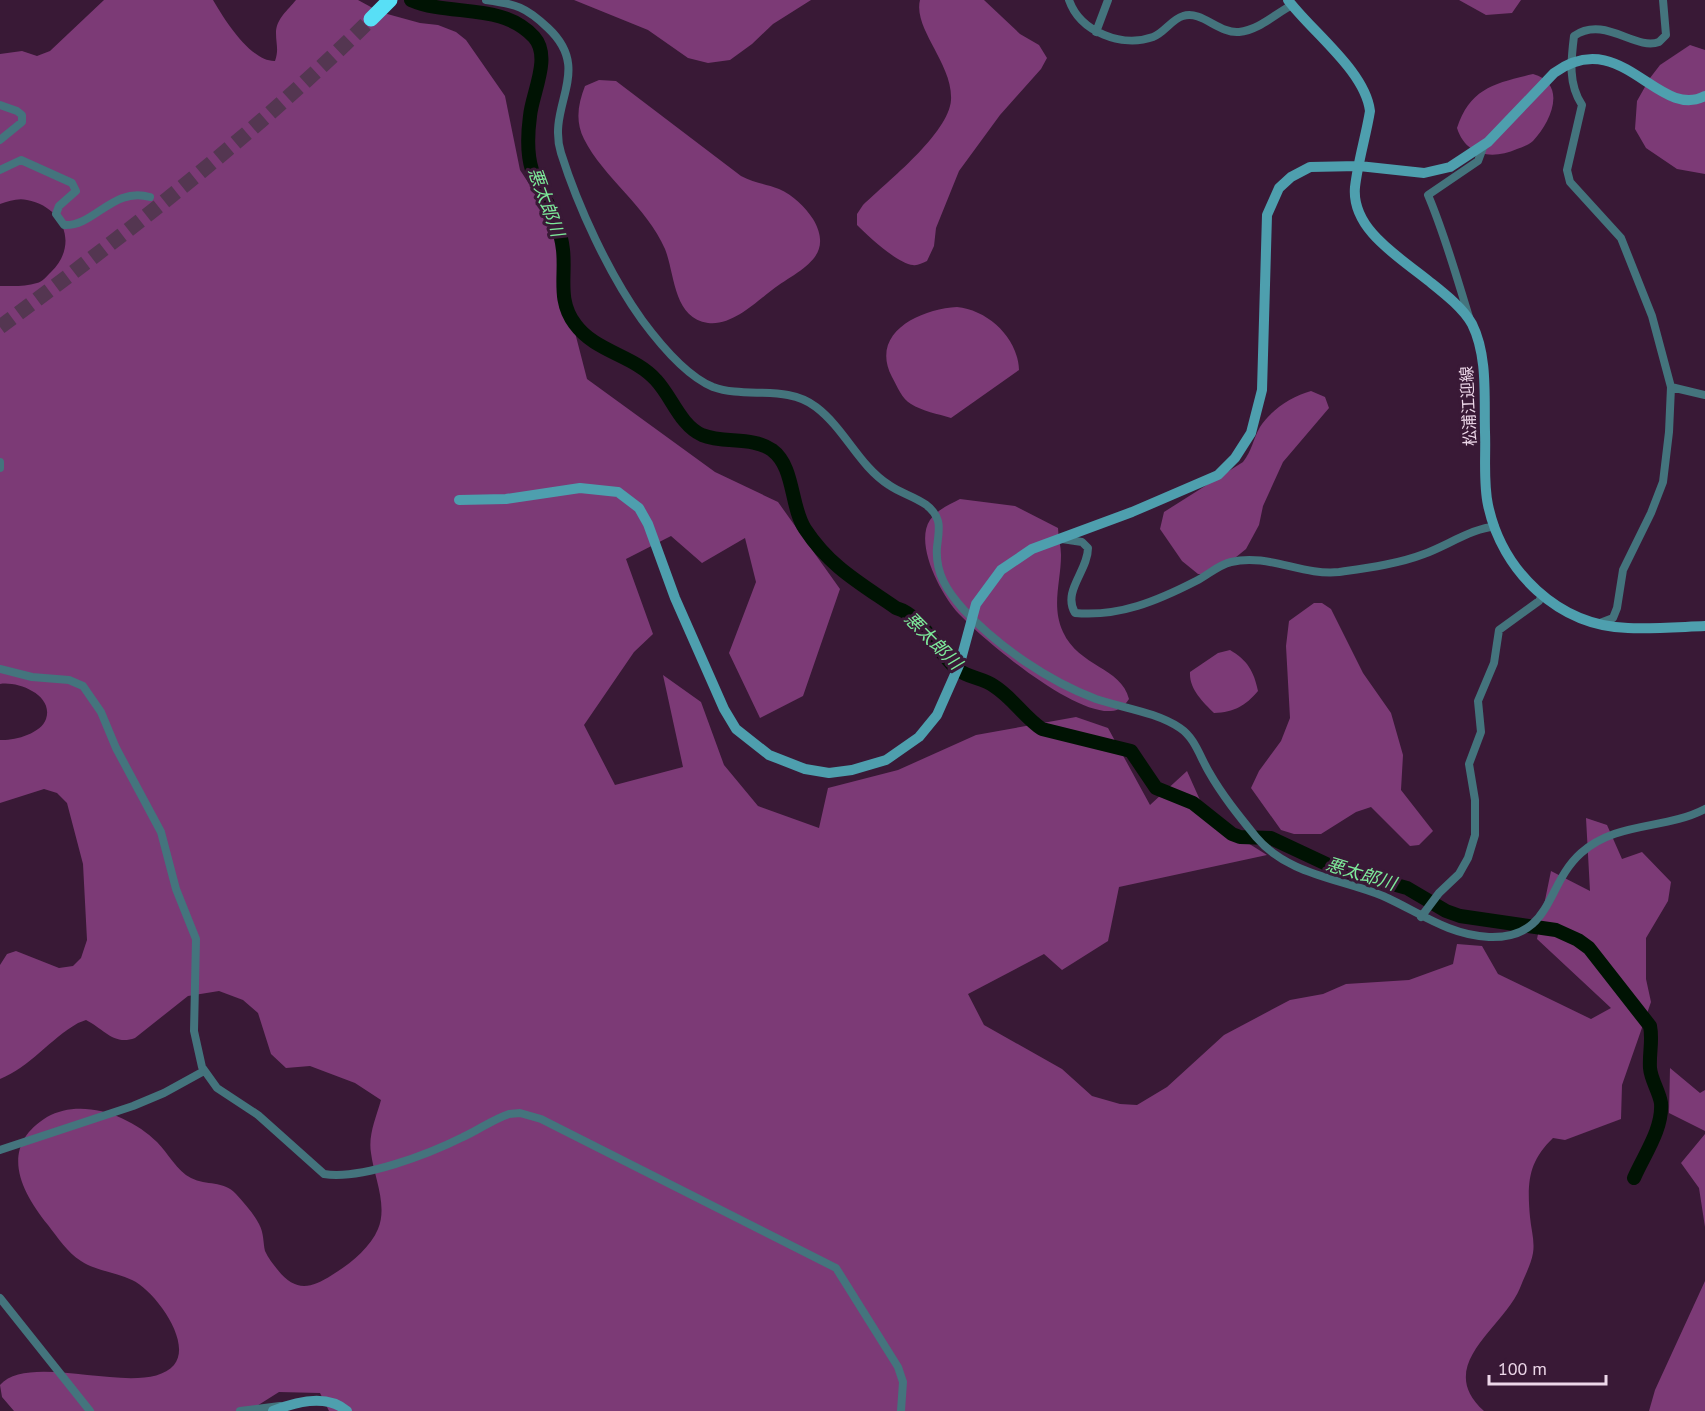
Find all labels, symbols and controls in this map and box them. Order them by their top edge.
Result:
water label: 悪太郎川 [523,164,570,241]
street label: 松浦江迎線 [1456,366,1480,446]
water label: 悪太郎川 [900,607,968,676]
water label: 悪太郎川 [1323,852,1401,896]
scale bar [1489,1348,1606,1386]
text: 100 m [1498,1357,1547,1380]

